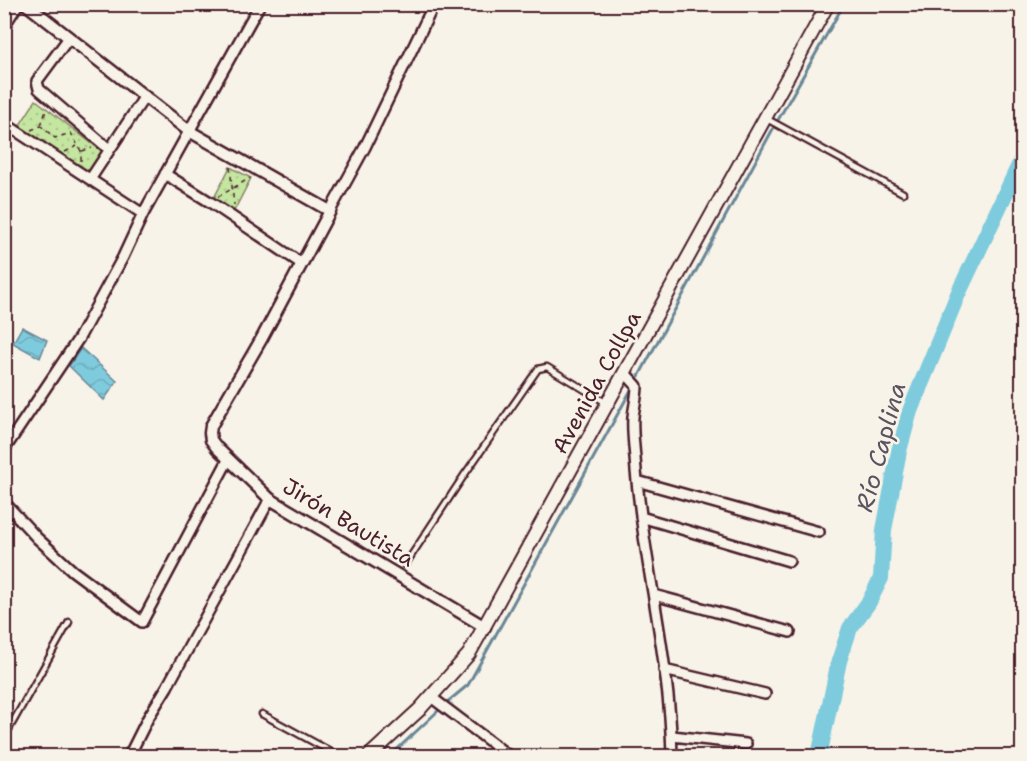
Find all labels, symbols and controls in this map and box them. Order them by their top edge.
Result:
street label: Avenida Collpa [545,305,648,459]
water label: Río Caplina [848,379,914,515]
street label: Jirón Bautista [277,472,420,573]

